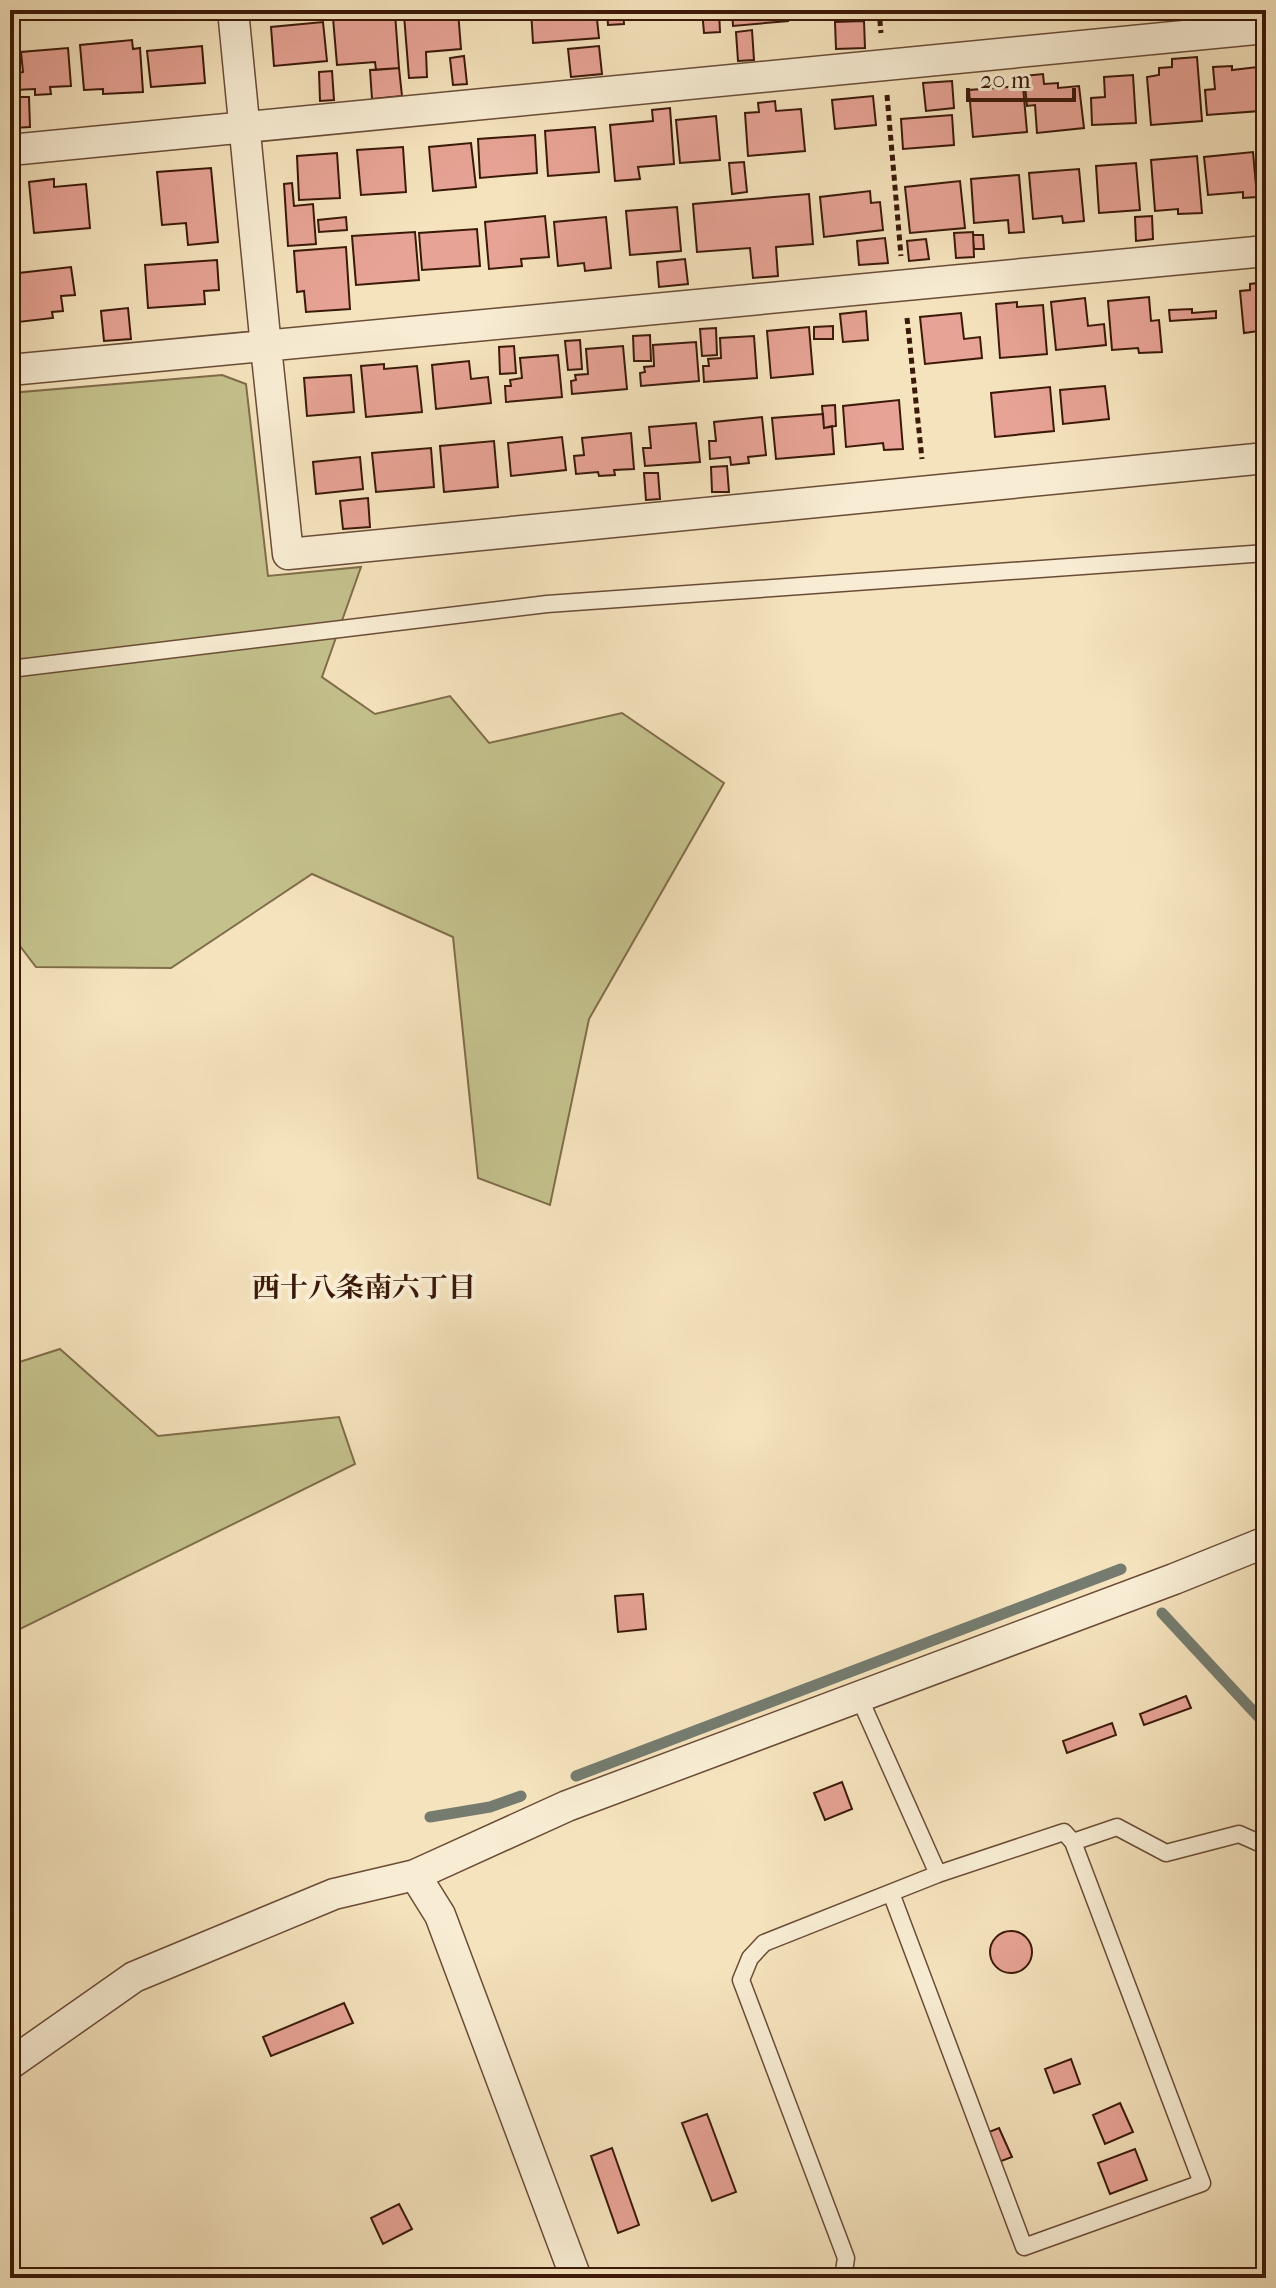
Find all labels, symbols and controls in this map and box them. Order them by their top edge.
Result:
scale bar [968,52,1074,102]
text: 20 m [980,66,1031,94]
district label: 西十八条南六丁目 [252,1271,476,1304]

